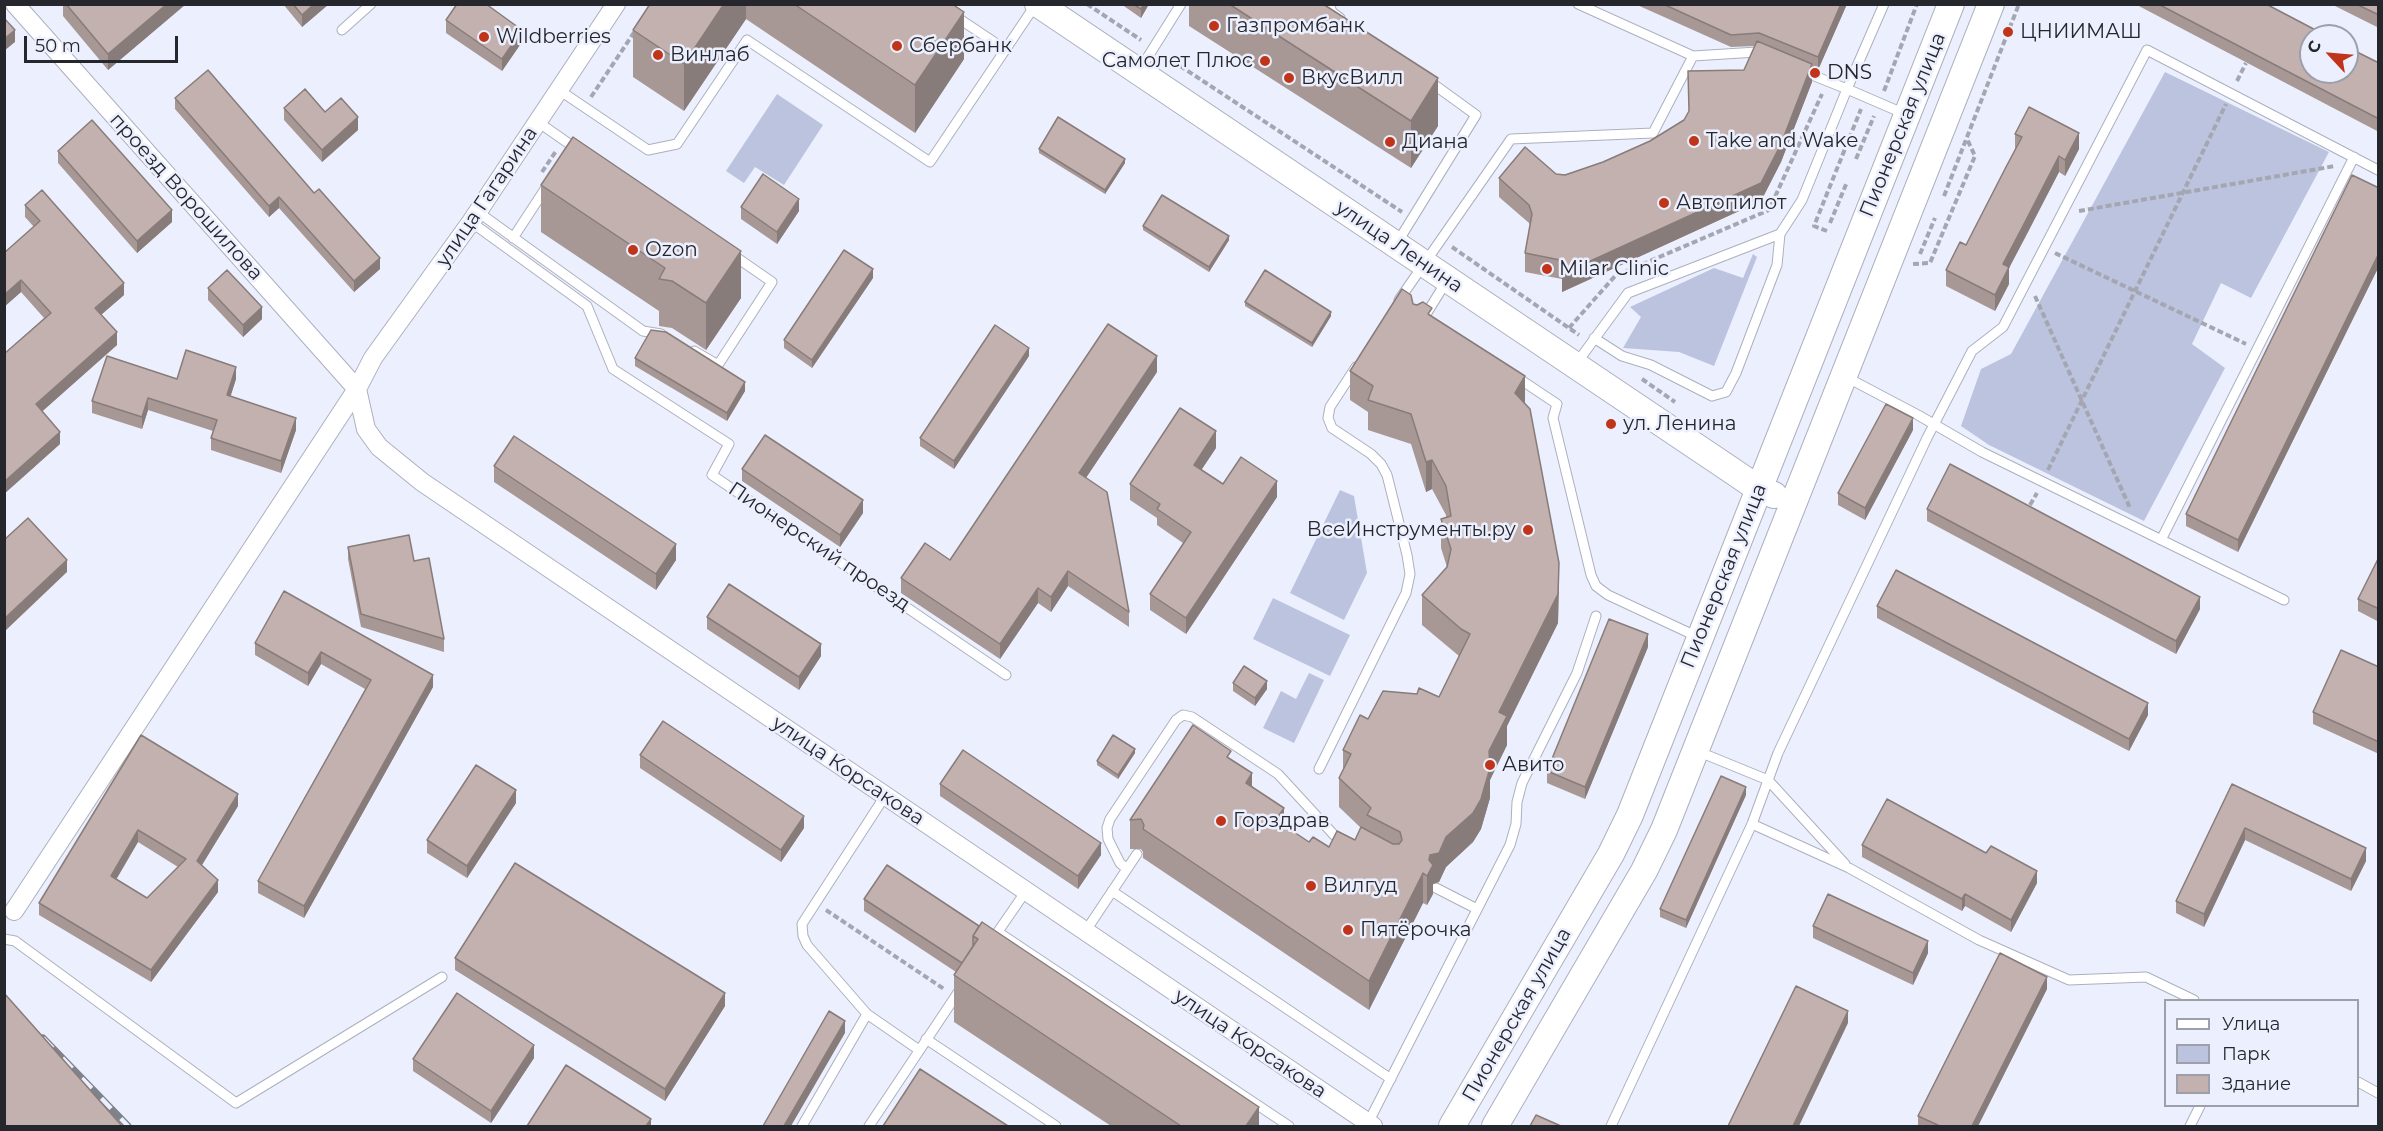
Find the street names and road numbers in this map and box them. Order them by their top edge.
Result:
street label: Пионерская улица [1855,29,1951,221]
street label: проезд Ворошилова [105,108,267,286]
street label: улица Гагарина [431,122,543,272]
street label: улица Ленина [1331,196,1467,298]
street label: Пионерский проезд [724,477,914,617]
street label: Пионерская улица [1676,480,1772,672]
street label: улица Корсакова [767,711,929,831]
street label: Пионерская улица [1457,924,1577,1106]
street label: улица Корсакова [1169,984,1331,1104]

